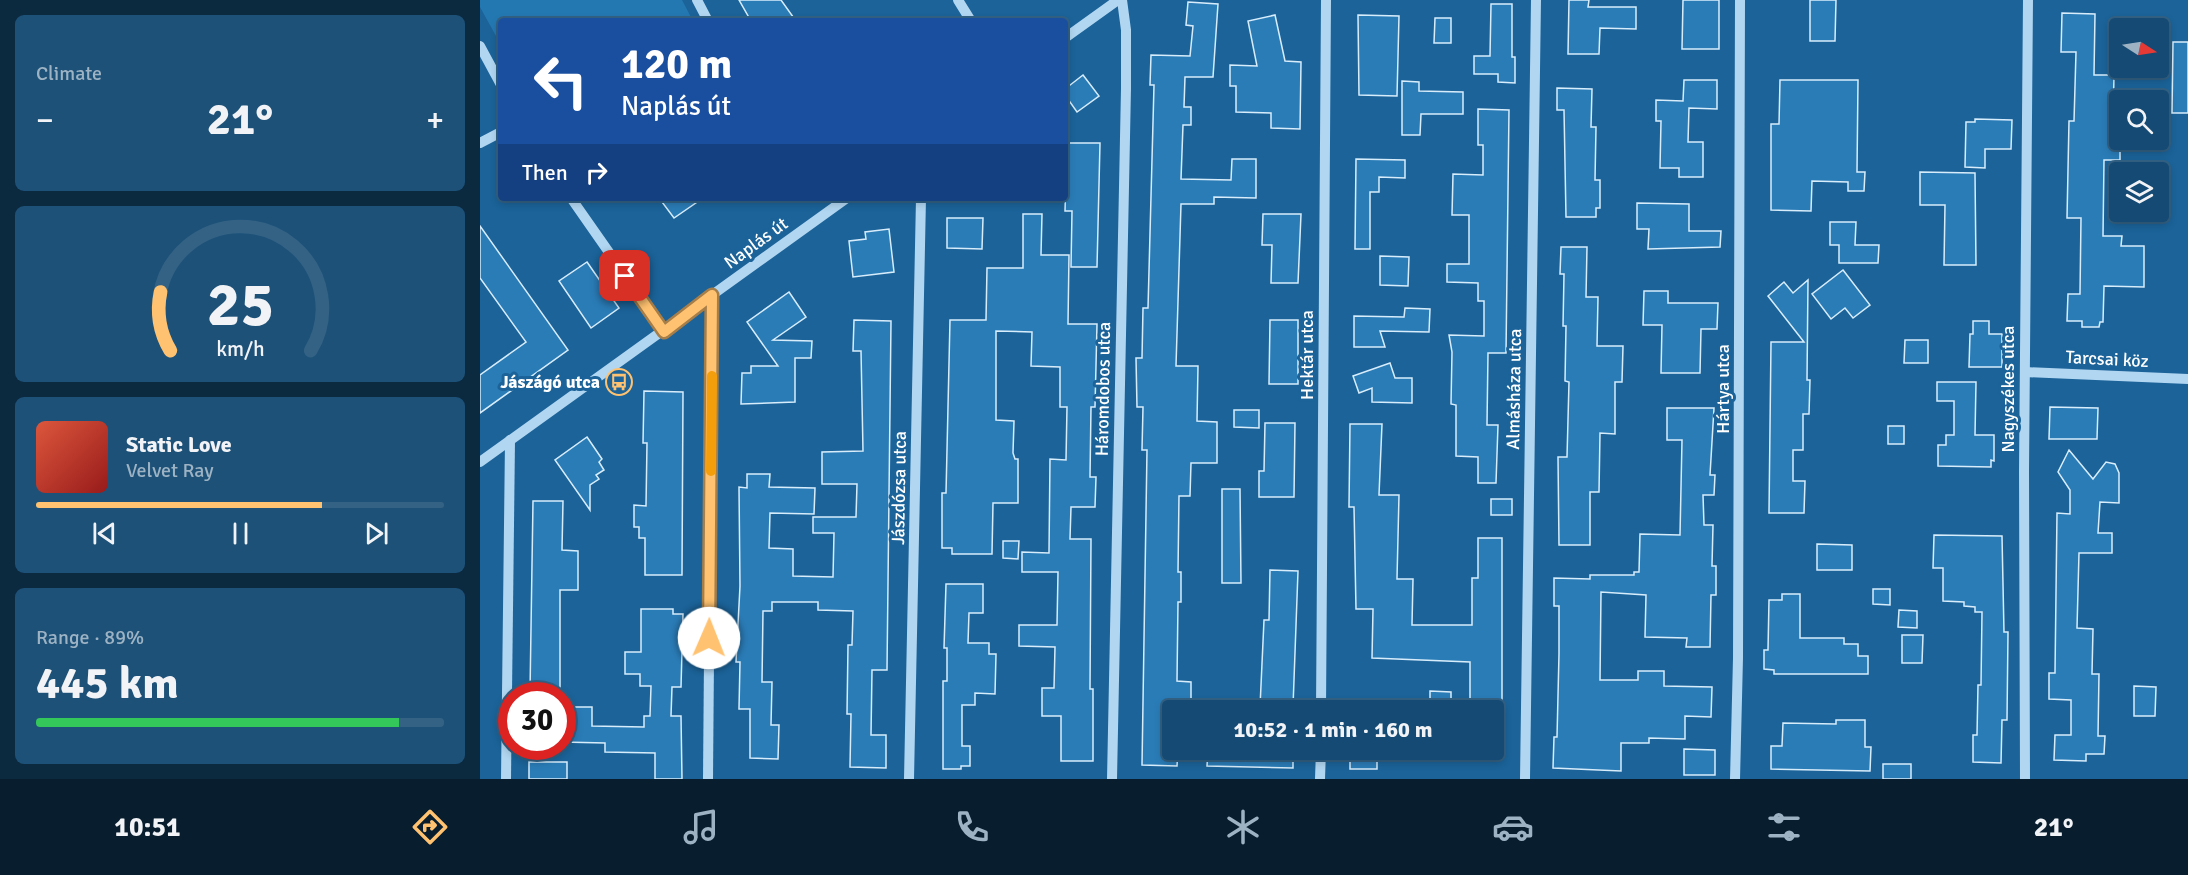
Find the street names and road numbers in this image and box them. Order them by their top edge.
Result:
street label: Naplás út [720,213,792,273]
street label: Hektár utca [1296,310,1318,400]
street label: Háromdobos utca [1091,322,1115,456]
street label: Nagyszékes utca [1997,326,2019,452]
street label: Almásháza utca [1502,328,1526,450]
street label: Hártya utca [1712,344,1734,434]
street label: Tarcsai köz [2065,346,2149,372]
street label: Jászdózsa utca [887,431,911,545]

